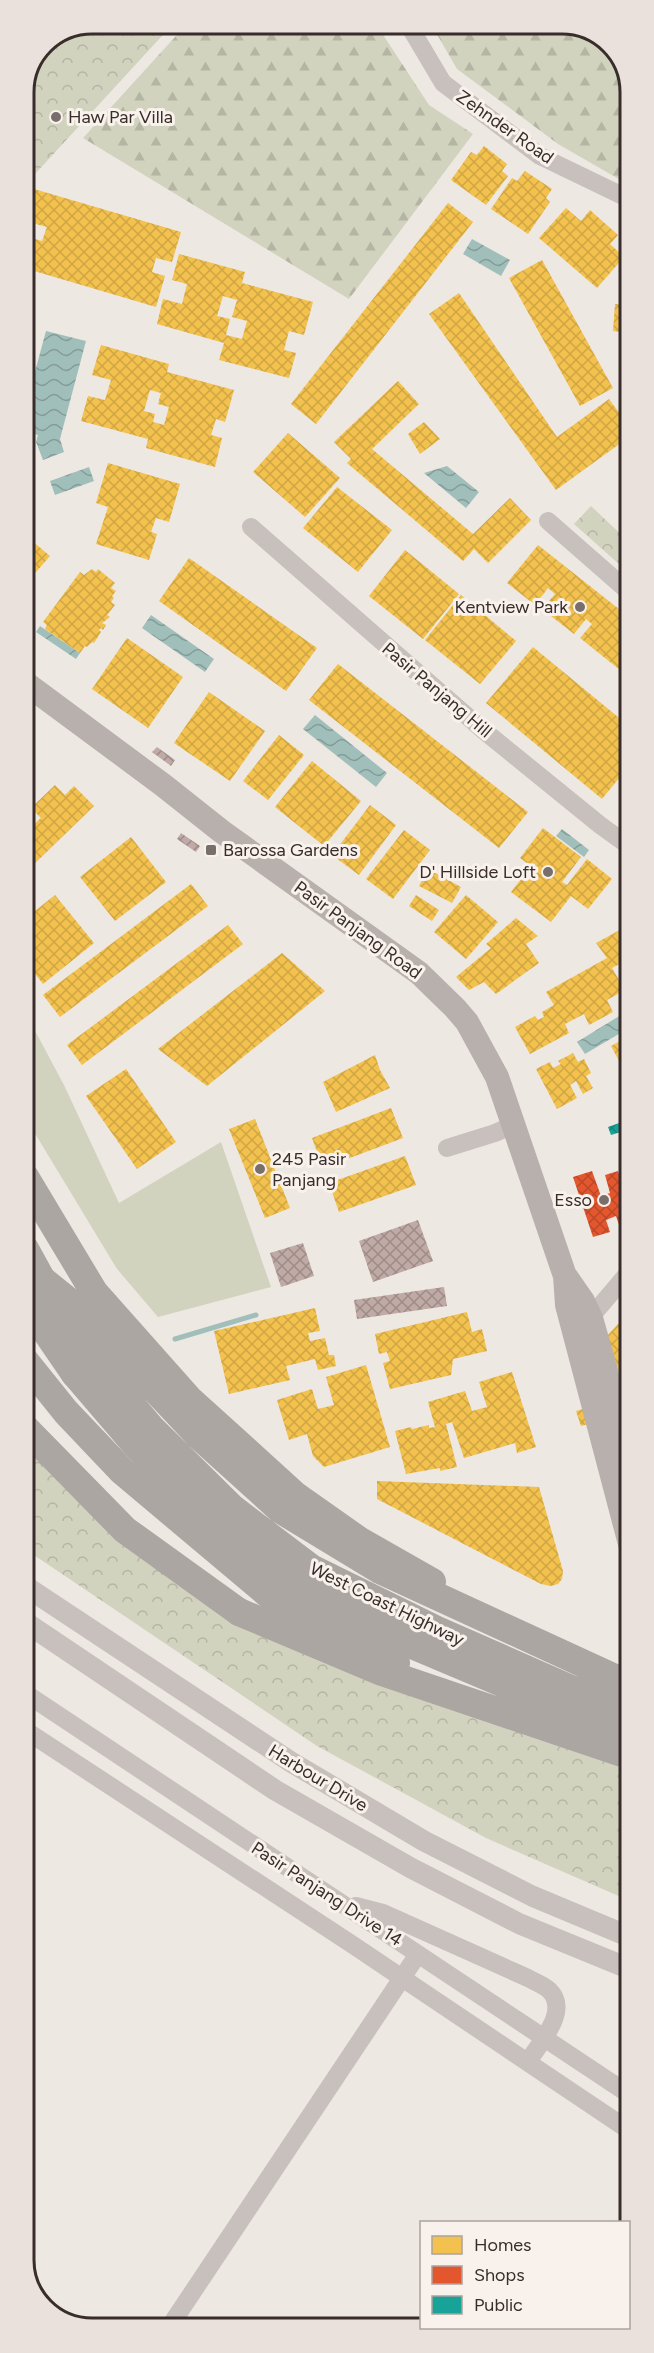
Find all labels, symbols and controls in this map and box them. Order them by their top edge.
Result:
street label: Zehnder Road [452,85,558,169]
place label: Haw Par Villa [68,106,173,128]
marker: Haw Par Villa [49,110,63,124]
place label: Kentview Park [455,596,568,618]
marker: Kentview Park [573,600,587,614]
street label: Pasir Panjang Hill [378,638,496,742]
place label: Barossa Gardens [223,839,358,861]
marker: Barossa Gardens [204,843,218,857]
place label: D' Hillside Loft [419,861,536,883]
marker: D' Hillside Loft [541,865,555,879]
street label: Pasir Panjang Road [290,876,426,984]
place label: 245 Pasir Panjang [272,1148,346,1191]
marker: 245 Pasir Panjang [253,1162,267,1176]
place label: Esso [554,1189,592,1211]
marker: Esso [597,1193,611,1207]
street label: West Coast Highway [306,1557,468,1651]
street label: Harbour Drive [264,1740,372,1816]
street label: Pasir Panjang Drive 14 [247,1837,407,1951]
legend [420,2221,630,2329]
text: Homes [474,2234,532,2256]
text: Shops [474,2264,525,2286]
text: Public [474,2294,523,2316]

